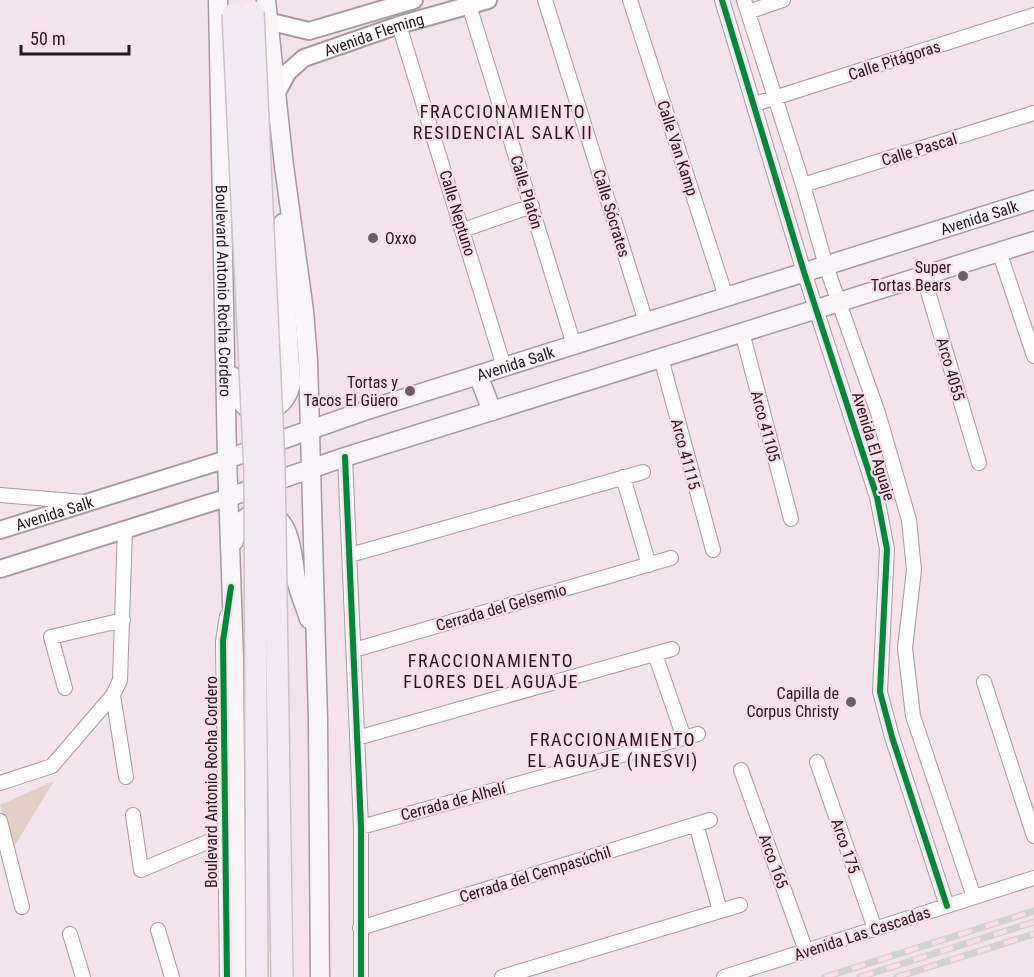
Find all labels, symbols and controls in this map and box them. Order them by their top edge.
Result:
street label: Avenida Fleming [322,10,426,60]
scale bar [21,18,129,56]
text: 50 m [30,28,65,49]
street label: Calle Pitágoras [846,37,943,84]
street label: Calle Van Kamp [653,98,702,198]
district label: FRACCIONAMIENTO RESIDENCIAL SALK II [413,101,593,143]
street label: Calle Pascal [879,129,959,170]
street label: Calle Platón [506,153,547,231]
street label: Calle Sócrates [589,167,634,259]
street label: Calle Neptuno [435,168,480,258]
street label: Boulevard Antonio Rocha Cordero [212,185,235,397]
street label: Avenida Salk [938,196,1021,239]
place label: Oxxo [385,229,417,248]
marker: Oxxo [366,231,380,245]
place label: Super Tortas Bears [871,258,951,295]
marker: Super Tortas Bears [956,269,970,283]
street label: Arco 4055 [932,335,969,403]
street label: Avenida Salk [474,342,558,385]
place label: Tortas y Tacos El Güero [304,373,398,410]
marker: Tortas y Tacos El Güero [403,384,417,398]
street label: Arco 41105 [747,389,784,464]
street label: Avenida El Aguaje [848,389,899,503]
street label: Arco 41115 [667,417,704,492]
street label: Avenida Salk [13,492,97,535]
street label: Cerrada del Gelsemio [434,580,569,635]
district label: FRACCIONAMIENTO FLORES DEL AGUAJE [403,650,579,692]
street label: Boulevard Antonio Rocha Cordero [202,676,221,888]
place label: Capilla de Corpus Christy [746,684,839,721]
marker: Capilla de Corpus Christy [844,695,858,709]
district label: FRACCIONAMIENTO EL AGUAJE (INESVI) [527,729,699,772]
street label: Cerrada de Alhelí [399,778,509,825]
street label: Arco 175 [827,816,864,876]
street label: Arco 165 [755,831,792,891]
street label: Cerrada del Cempasúchil [457,842,613,907]
street label: Avenida Las Cascadas [792,903,933,964]

